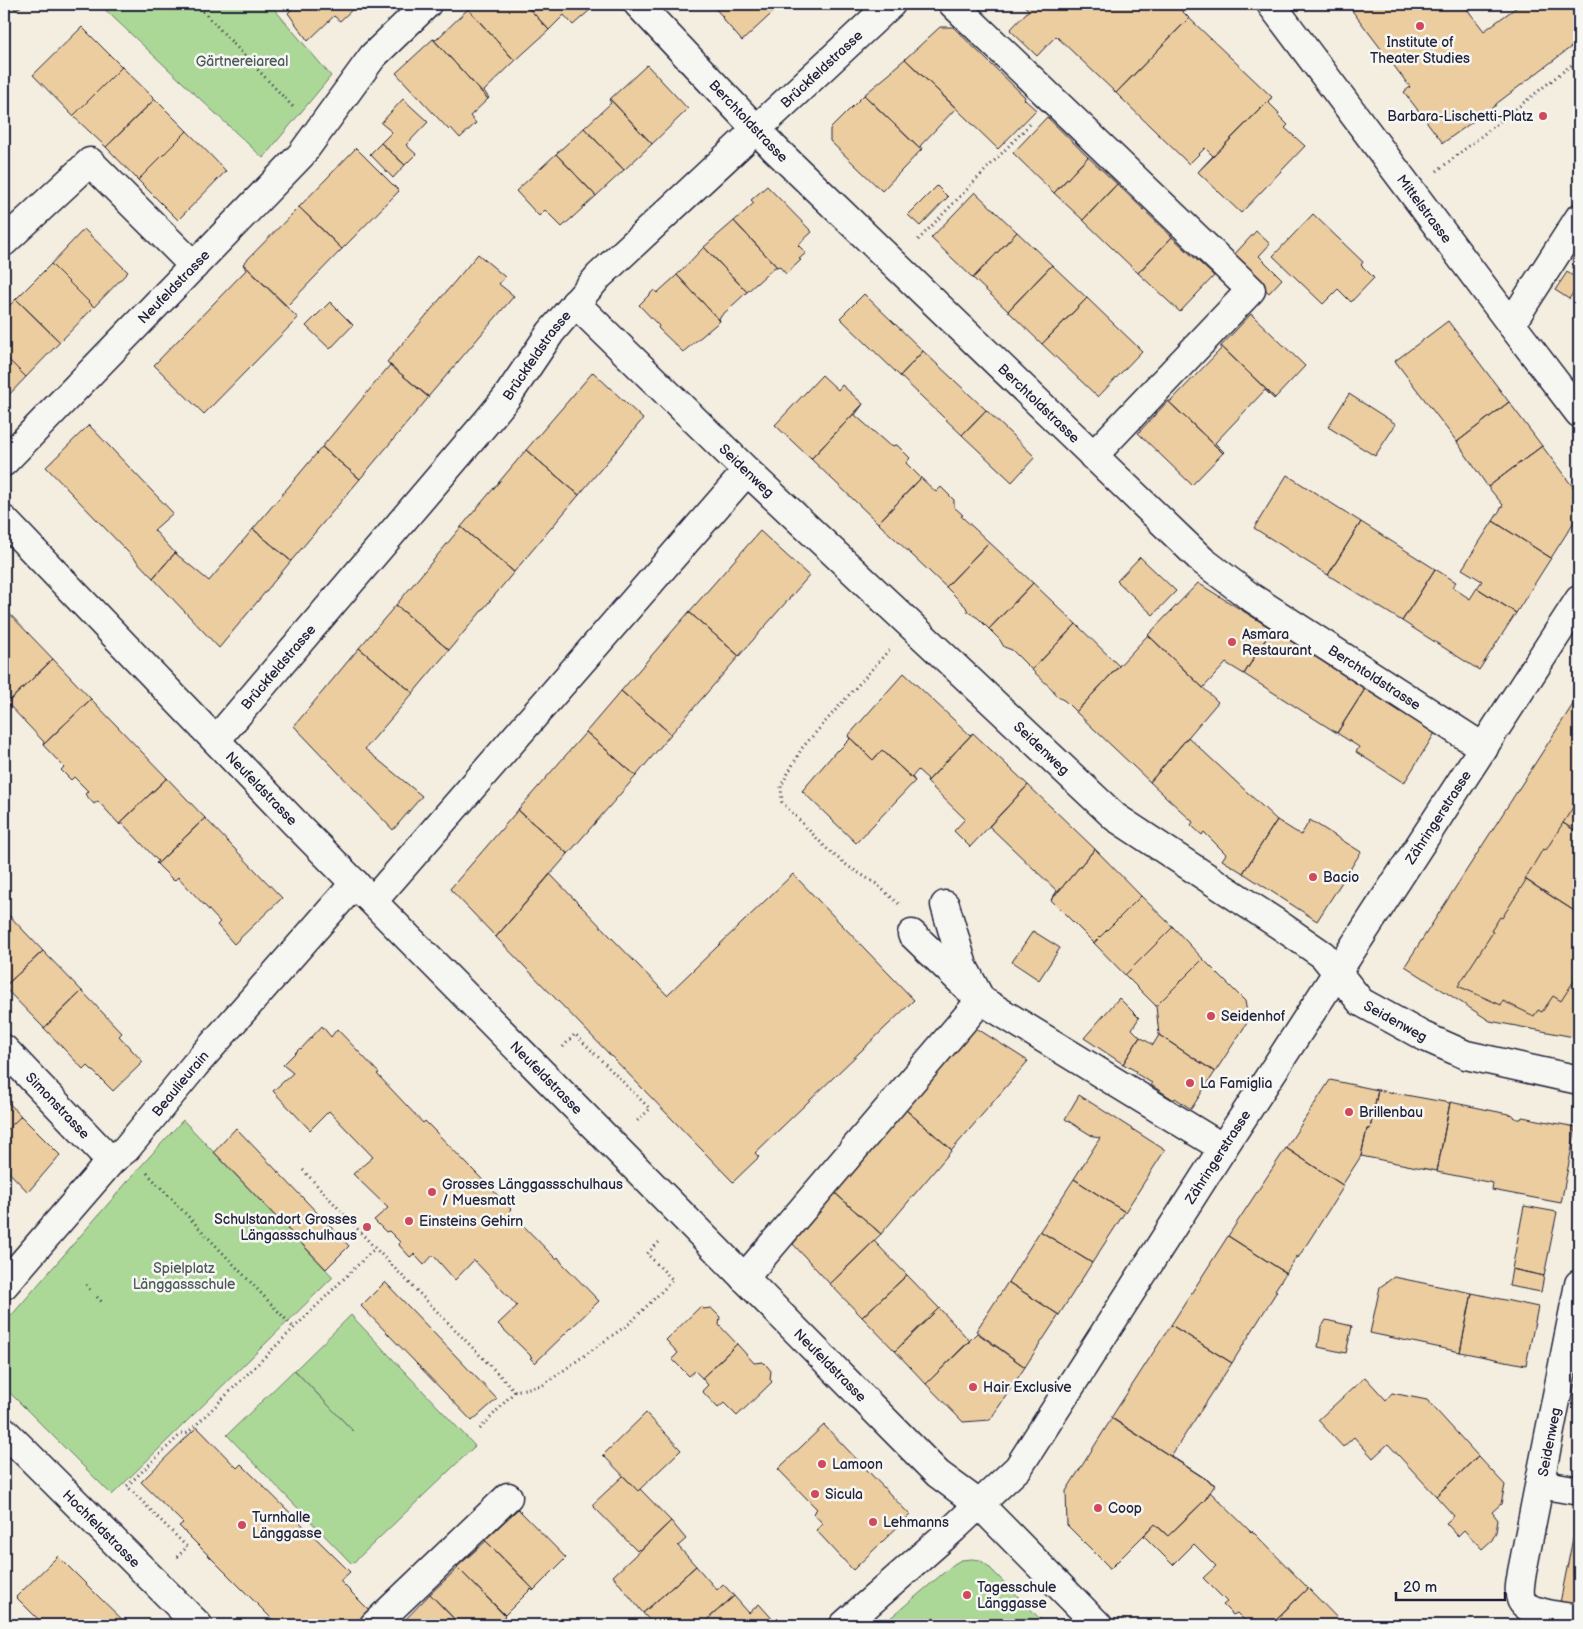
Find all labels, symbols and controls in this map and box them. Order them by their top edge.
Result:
marker: Institute of Theater Studies [1414,20,1426,32]
street label: Brückfeldstrasse [777,27,866,112]
place label: Institute of Theater Studies [1370,34,1470,67]
park label: Gärtnereiareal [196,53,288,70]
street label: Berchtoldstrasse [705,77,791,166]
place label: Barbara-Lischetti-Platz [1387,108,1533,125]
marker: Barbara-Lischetti-Platz [1537,110,1549,122]
street label: Mittelstrasse [1393,172,1455,247]
street label: Neufeldstrasse [135,247,213,327]
street label: Brückfeldstrasse [499,307,575,404]
street label: Berchtoldstrasse [994,360,1083,447]
street label: Seidenweg [715,441,778,501]
street label: Brückfeldstrasse [238,621,319,713]
place label: Asmara Restaurant [1242,626,1312,659]
marker: Asmara Restaurant [1226,636,1238,648]
street label: Berchtoldstrasse [1325,642,1424,714]
street label: Seidenweg [1010,718,1073,779]
street label: Neufeldstrasse [222,748,301,829]
street label: Zähringerstrasse [1401,767,1475,868]
place label: Bacio [1323,869,1359,886]
marker: Bacio [1307,871,1319,883]
street label: Seidenweg [1361,997,1430,1046]
place label: Seidenhof [1221,1008,1286,1025]
marker: Seidenhof [1205,1010,1217,1022]
street label: Neufeldstrasse [506,1038,586,1118]
street label: Beaulieurain [148,1047,213,1120]
street label: Simonstrasse [22,1069,93,1142]
place label: La Famiglia [1200,1075,1273,1092]
marker: La Famiglia [1184,1077,1196,1089]
place label: Brillenbau [1359,1104,1423,1121]
marker: Brillenbau [1343,1106,1355,1118]
street label: Zähringerstrasse [1181,1107,1254,1208]
place label: Grosses Länggassschulhaus / Muesmatt [442,1176,623,1209]
marker: Grosses Länggassschulhaus / Muesmatt [426,1186,438,1198]
place label: Schulstandort Grosses Längassschulhaus [214,1211,357,1244]
place label: Einsteins Gehirn [419,1213,523,1230]
marker: Einsteins Gehirn [403,1215,415,1227]
marker: Schulstandort Grosses Längassschulhaus [361,1221,373,1233]
park label: Spielplatz Länggassschule [133,1260,235,1293]
street label: Neufeldstrasse [790,1325,870,1406]
place label: Hair Exclusive [983,1379,1072,1396]
marker: Hair Exclusive [967,1381,979,1393]
street label: Seidenweg [1534,1406,1564,1478]
place label: Lamoon [832,1456,883,1473]
marker: Lamoon [816,1458,828,1470]
place label: Sicula [825,1486,863,1503]
street label: Hochfeldstrasse [59,1487,144,1571]
marker: Sicula [809,1488,821,1500]
place label: Coop [1108,1500,1142,1517]
marker: Coop [1092,1502,1104,1514]
place label: Turnhalle Länggasse [252,1509,322,1542]
place label: Lehmanns [883,1514,949,1531]
marker: Lehmanns [867,1516,879,1528]
marker: Turnhalle Länggasse [236,1519,248,1531]
scale bar [1396,1569,1504,1601]
text: 20 m [1403,1578,1437,1597]
place label: Tagesschule Länggasse [977,1579,1056,1612]
marker: Tagesschule Länggasse [961,1589,973,1601]

